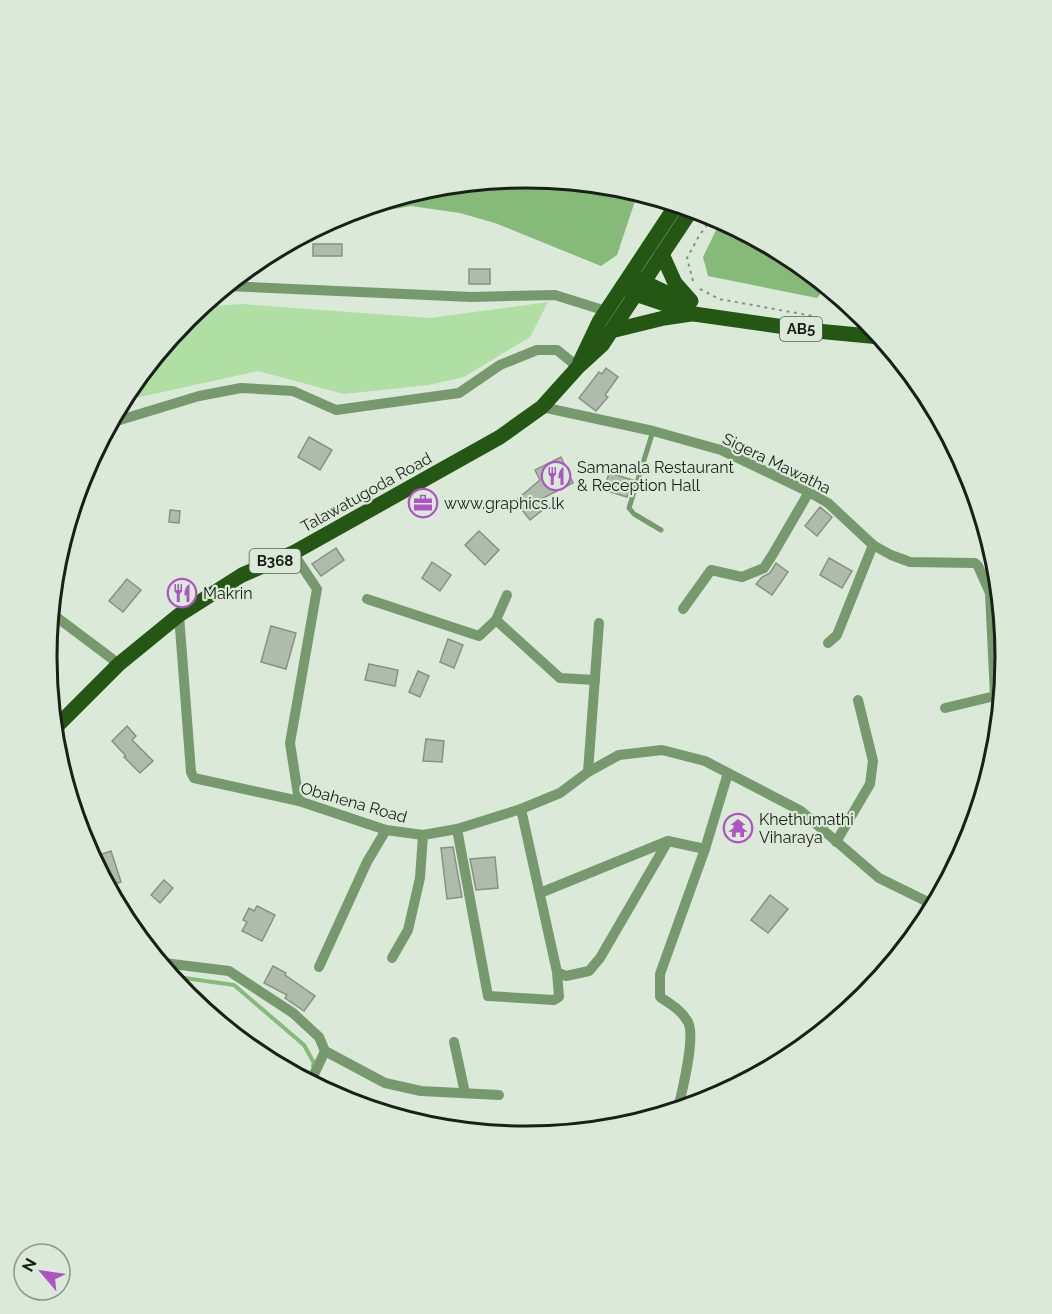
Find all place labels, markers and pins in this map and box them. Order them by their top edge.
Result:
place label: Samanala Restaurant & Reception Hall [577,458,734,495]
restaurant icon: Samanala Restaurant & Reception Hall [540,460,572,492]
office icon: www.graphics.lk [407,487,439,519]
place label: www.graphics.lk [444,494,565,513]
restaurant icon: Makrin [166,577,198,609]
place label: Makrin [203,584,253,603]
place label: Khethumathi Viharaya [759,810,854,847]
temple icon: Khethumathi Viharaya [722,812,754,844]

